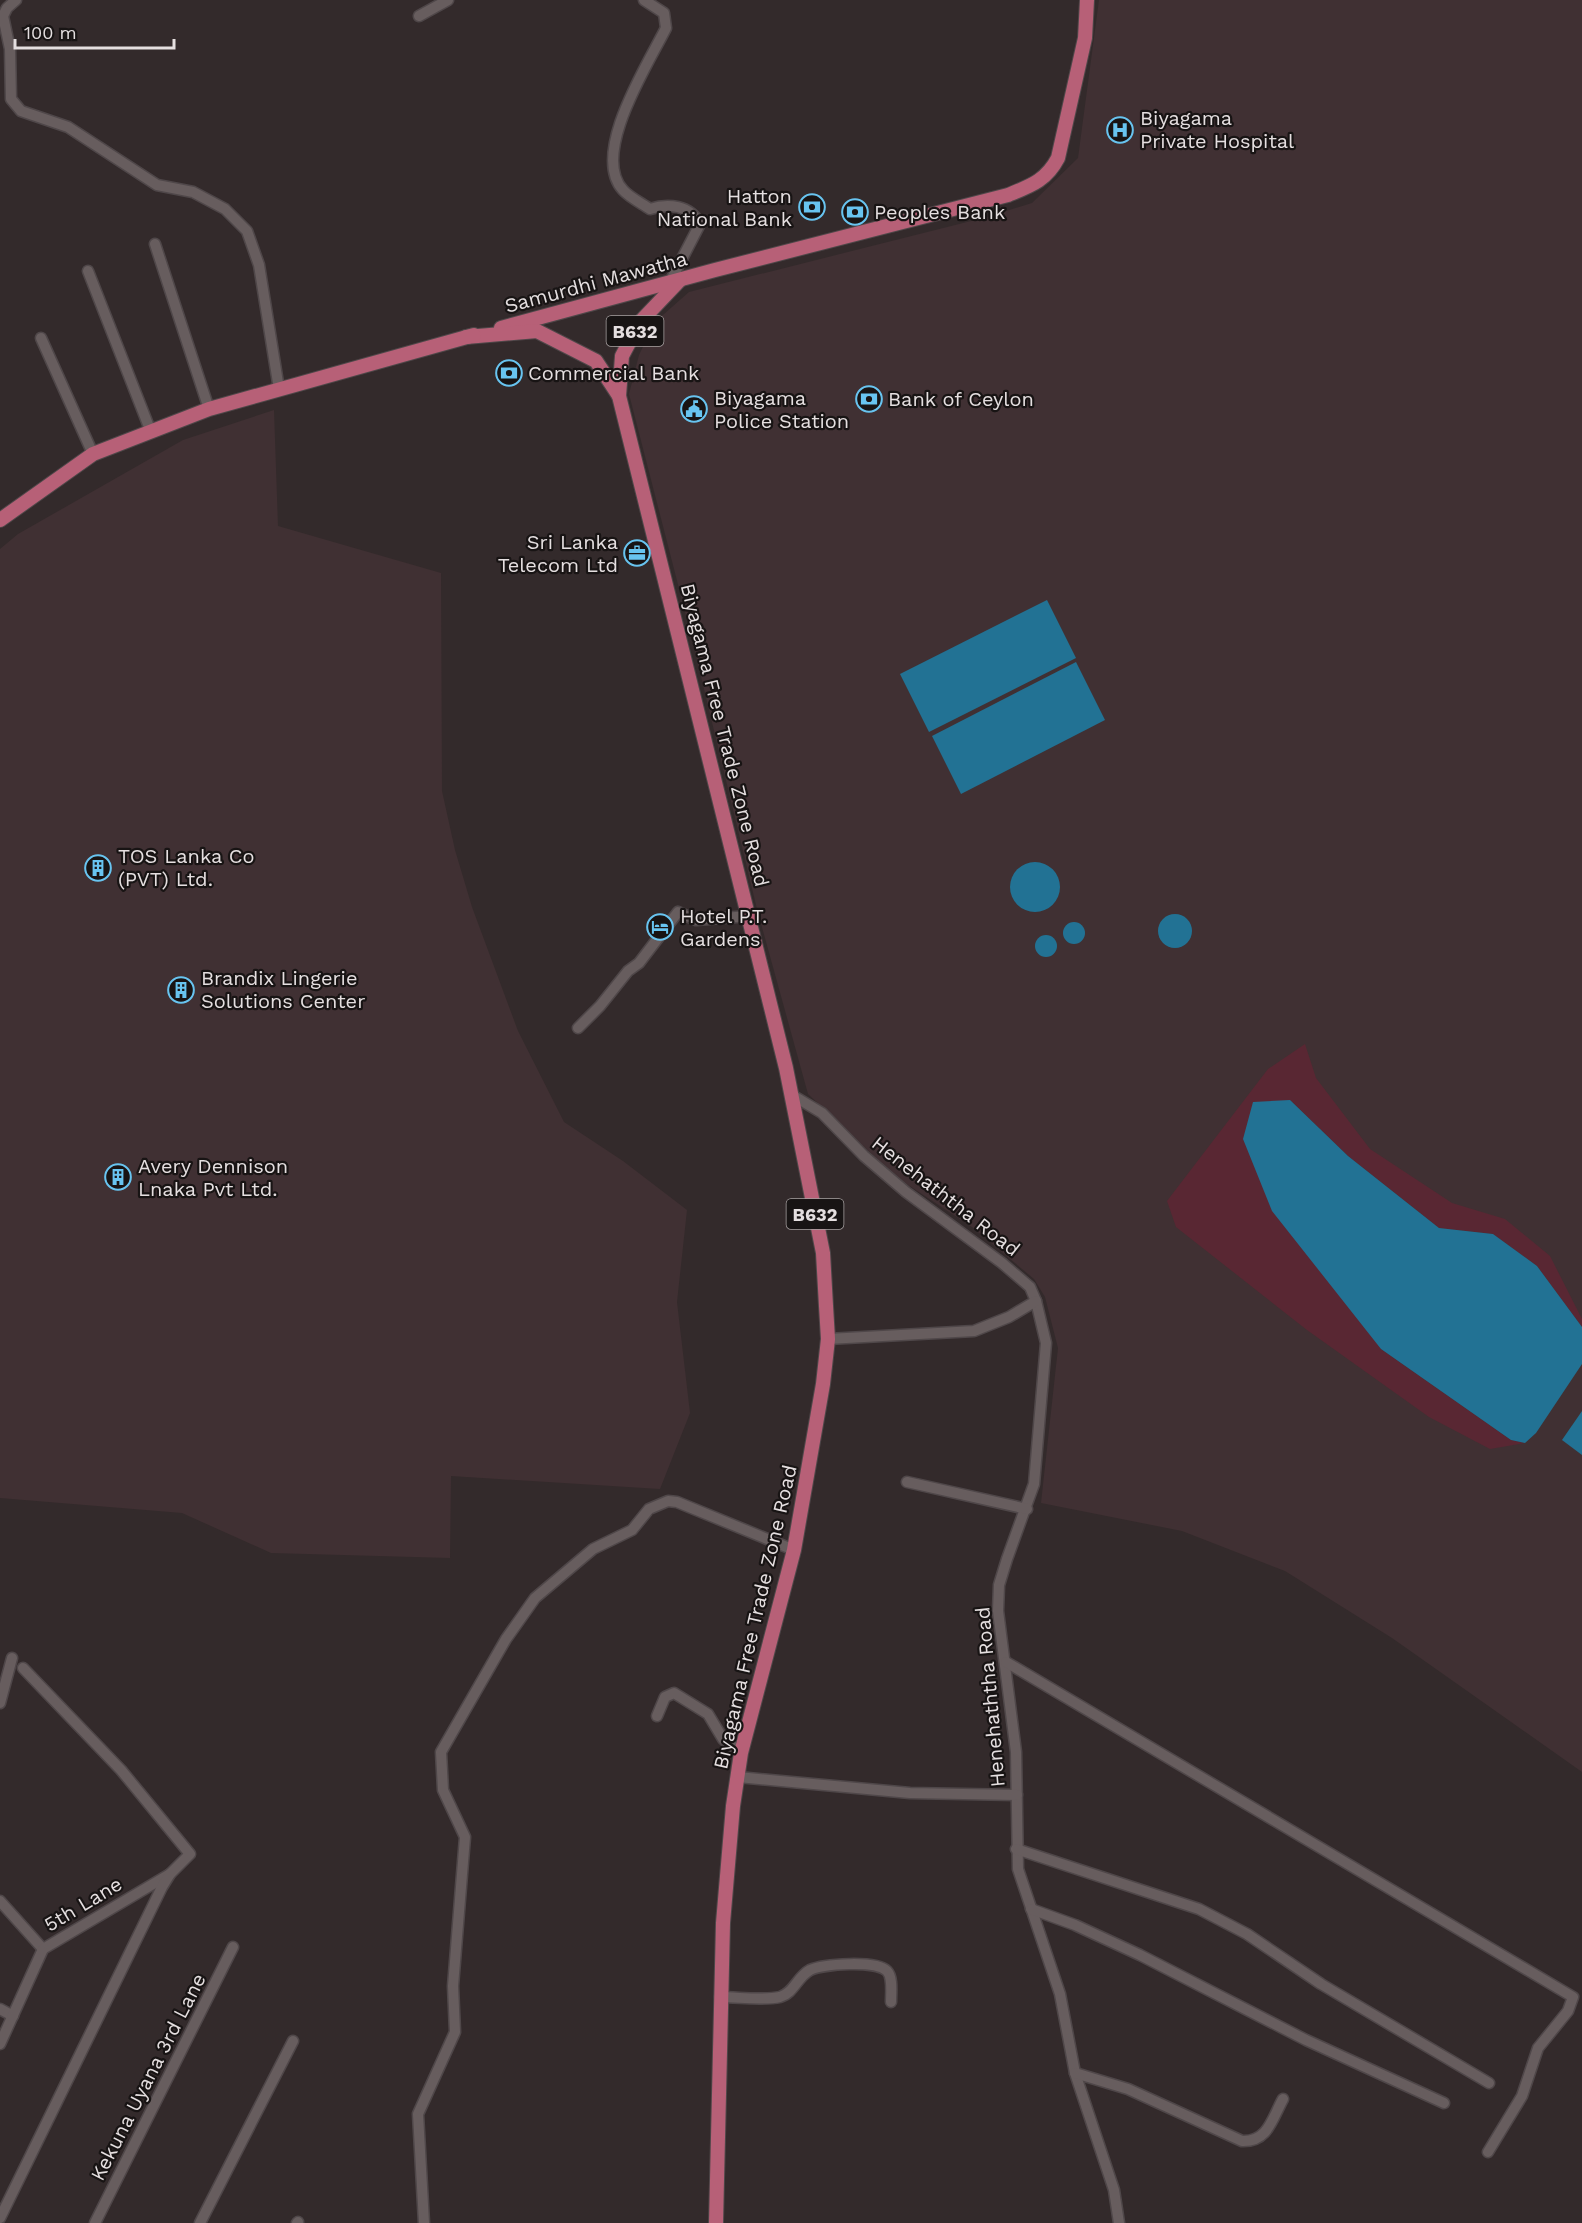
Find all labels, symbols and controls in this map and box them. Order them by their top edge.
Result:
scale bar [15,12,174,50]
text: 100 m [24,22,77,43]
place label: Biyagama Private Hospital [1140,106,1294,153]
hospital icon: Biyagama Private Hospital [1105,115,1135,145]
place label: Hatton National Bank [657,184,792,231]
bank icon: Hatton National Bank [797,192,827,222]
bank icon: Peoples Bank [840,197,870,227]
place label: Peoples Bank [874,200,1005,224]
street label: Samurdhi Mawatha [502,246,690,318]
road number: B632 [606,316,664,346]
bank icon: Commercial Bank [494,358,524,388]
place label: Commercial Bank [528,361,699,385]
bank icon: Bank of Ceylon [854,384,884,414]
place label: Biyagama Police Station [714,386,849,433]
place label: Bank of Ceylon [888,387,1034,411]
public building icon: Biyagama Police Station [679,394,709,424]
place label: Sri Lanka Telecom Ltd [498,530,618,577]
office icon: Sri Lanka Telecom Ltd [622,538,652,568]
street label: Biyagama Free Trade Zone Road [676,581,774,889]
place label: TOS Lanka Co (PVT) Ltd. [118,844,254,891]
building icon: TOS Lanka Co (PVT) Ltd. [83,853,113,883]
place label: Hotel P.T. Gardens [680,904,767,951]
hotel icon: Hotel P.T. Gardens [645,912,675,942]
place label: Brandix Lingerie Solutions Center [201,966,365,1013]
building icon: Brandix Lingerie Solutions Center [166,975,196,1005]
street label: Henehaththa Road [867,1131,1025,1261]
place label: Avery Dennison Lnaka Pvt Ltd. [138,1154,288,1201]
building icon: Avery Dennison Lnaka Pvt Ltd. [103,1162,133,1192]
road number: B632 [786,1199,844,1229]
street label: Biyagama Free Trade Zone Road [708,1463,802,1771]
street label: Henehaththa Road [970,1606,1010,1788]
street label: 5th Lane [40,1871,126,1937]
street label: Kekuna Uyana 3rd Lane [85,1969,211,2185]

